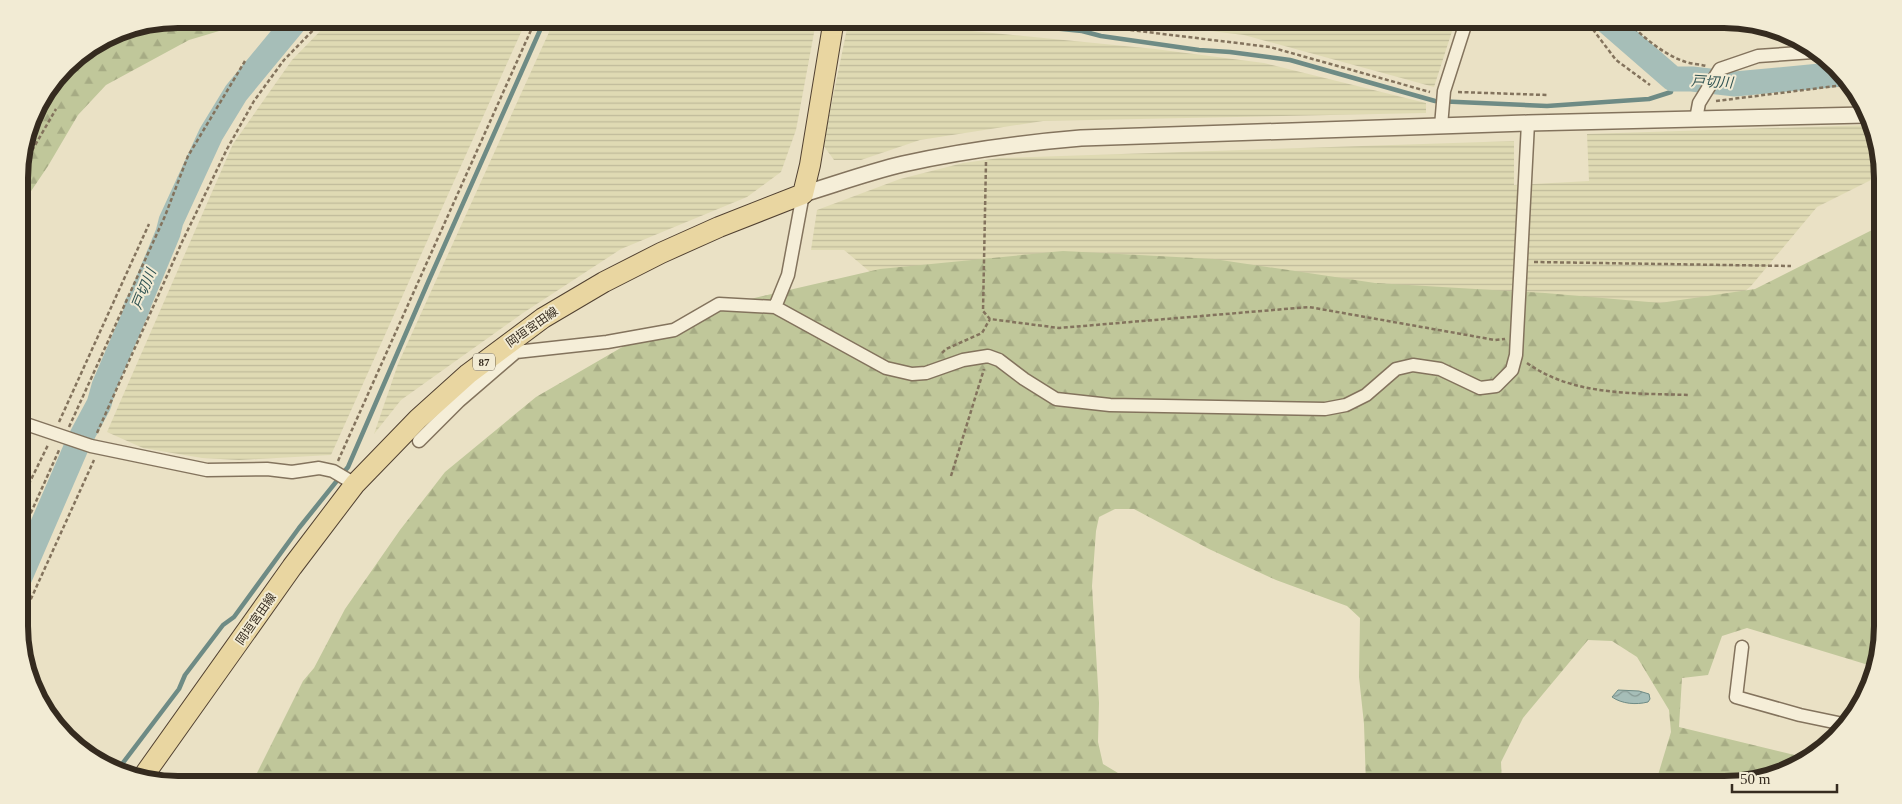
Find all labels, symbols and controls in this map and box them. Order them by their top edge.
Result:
water label: 戸切川 [1691,73,1735,91]
water label: 戸切川 [129,265,160,311]
street label: 岡垣宮田線 [503,304,561,350]
road number: 87 [473,354,495,371]
street label: 岡垣宮田線 [233,590,279,648]
scale bar [1732,762,1837,794]
text: 50 m [1740,771,1771,787]

